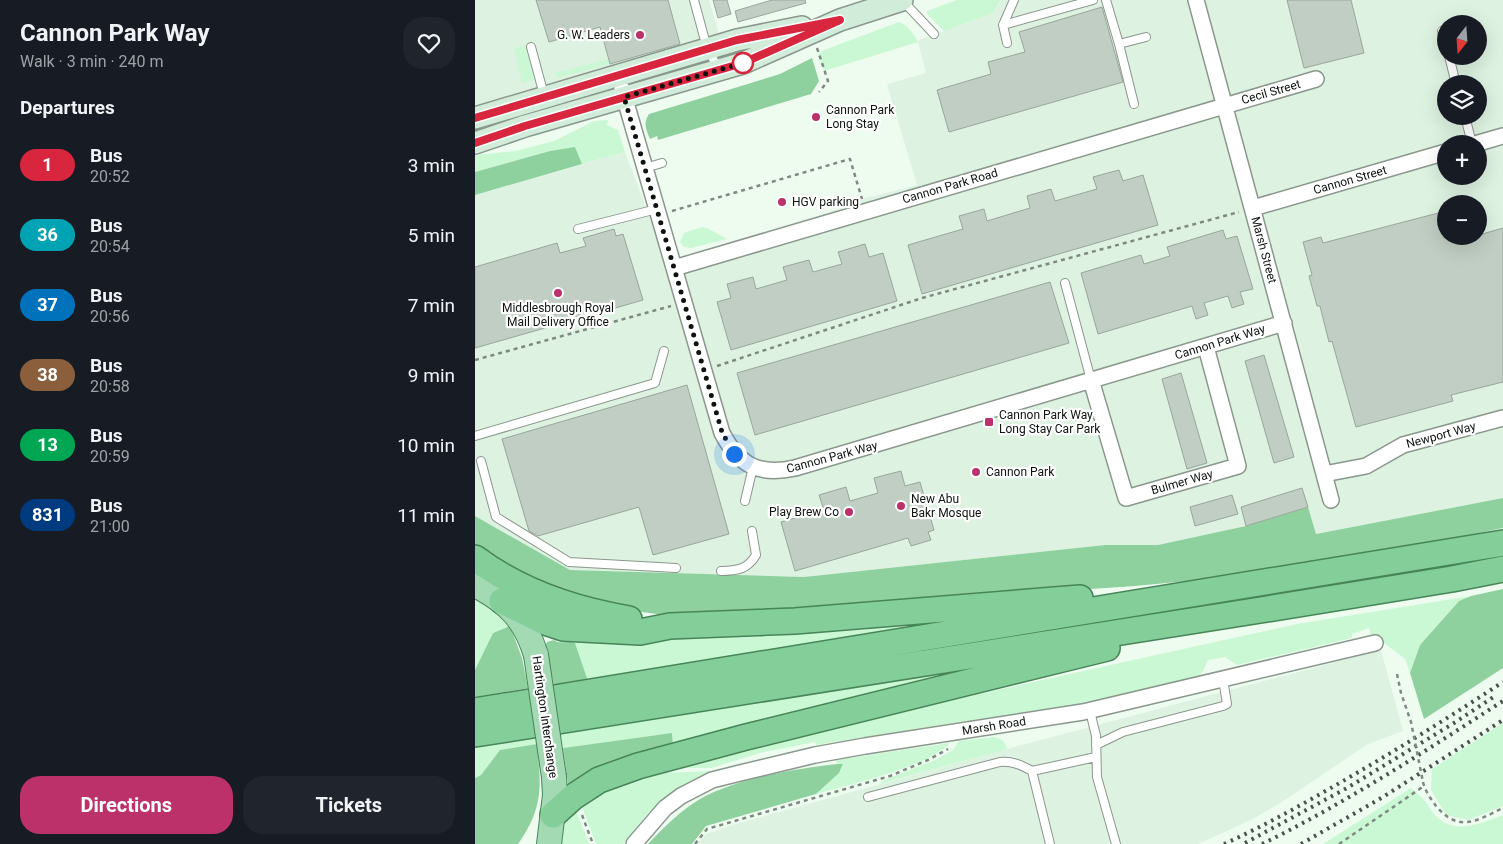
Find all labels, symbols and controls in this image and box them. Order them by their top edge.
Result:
north arrow [1437,15,1487,65]
map controls [1437,15,1487,245]
button: heart [403,17,455,69]
text: Cannon Park Way [20,19,210,47]
place label: G. W. Leaders [557,28,630,42]
marker: G. W. Leaders [634,29,646,41]
text: Walk · 3 min · 240 m [20,52,164,71]
unlabelled marker [732,52,754,74]
button: layers [1437,75,1487,125]
street label: Cecil Street [1240,77,1302,107]
text: Departures [20,96,115,119]
place label: Cannon Park Long Stay [826,103,895,131]
marker: Cannon Park Long Stay [810,111,822,123]
button: + [1437,135,1487,185]
text: Bus [90,144,123,167]
text: 1 [42,154,53,175]
text: 3 min [408,154,455,177]
street label: Cannon Street [1312,163,1388,197]
street label: Cannon Park Road [901,166,999,206]
text: 20:52 [90,167,130,186]
place label: HGV parking [792,195,859,209]
button: − [1437,195,1487,245]
marker: HGV parking [776,196,788,208]
text: Bus [90,214,123,237]
street label: Marsh Street [1248,215,1280,285]
text: 36 [37,224,58,245]
text: 5 min [408,224,455,247]
text: 20:54 [90,237,130,256]
text: Bus [90,284,123,307]
marker: Middlesbrough Royal Mail Delivery Office [552,287,564,299]
text: 37 [37,294,58,315]
text: 7 min [408,294,455,317]
place label: Middlesbrough Royal Mail Delivery Office [502,301,614,329]
text: 20:56 [90,307,130,326]
street label: Cannon Park Way [1173,322,1267,362]
text: Bus [90,354,123,377]
text: 38 [37,364,58,385]
text: 9 min [408,364,455,387]
text: 20:58 [90,377,130,396]
place label: Cannon Park Way Long Stay Car Park [999,408,1101,436]
marker: Cannon Park Way Long Stay Car Park [983,416,995,428]
street label: Newport Way [1405,419,1478,451]
text: Bus [90,424,123,447]
text: 13 [37,434,58,455]
text: 10 min [397,434,455,457]
street label: Cannon Park Way [785,438,879,476]
your location [722,442,747,467]
text: 20:59 [90,447,130,466]
place label: Cannon Park [986,465,1055,479]
marker: Cannon Park [970,466,982,478]
street label: Bulmer Way [1150,466,1215,497]
place label: New Abu Bakr Mosque [911,492,981,520]
text: Bus [90,494,123,517]
marker: New Abu Bakr Mosque [895,500,907,512]
text: 831 [32,504,63,525]
text: 11 min [397,504,455,527]
place label: Play Brew Co [769,505,839,519]
marker: Play Brew Co [843,506,855,518]
text: 21:00 [90,517,130,536]
street label: Hartington Interchange [529,655,561,779]
street label: Marsh Road [961,714,1027,738]
button: Directions [20,776,233,834]
button: Tickets [243,776,455,834]

